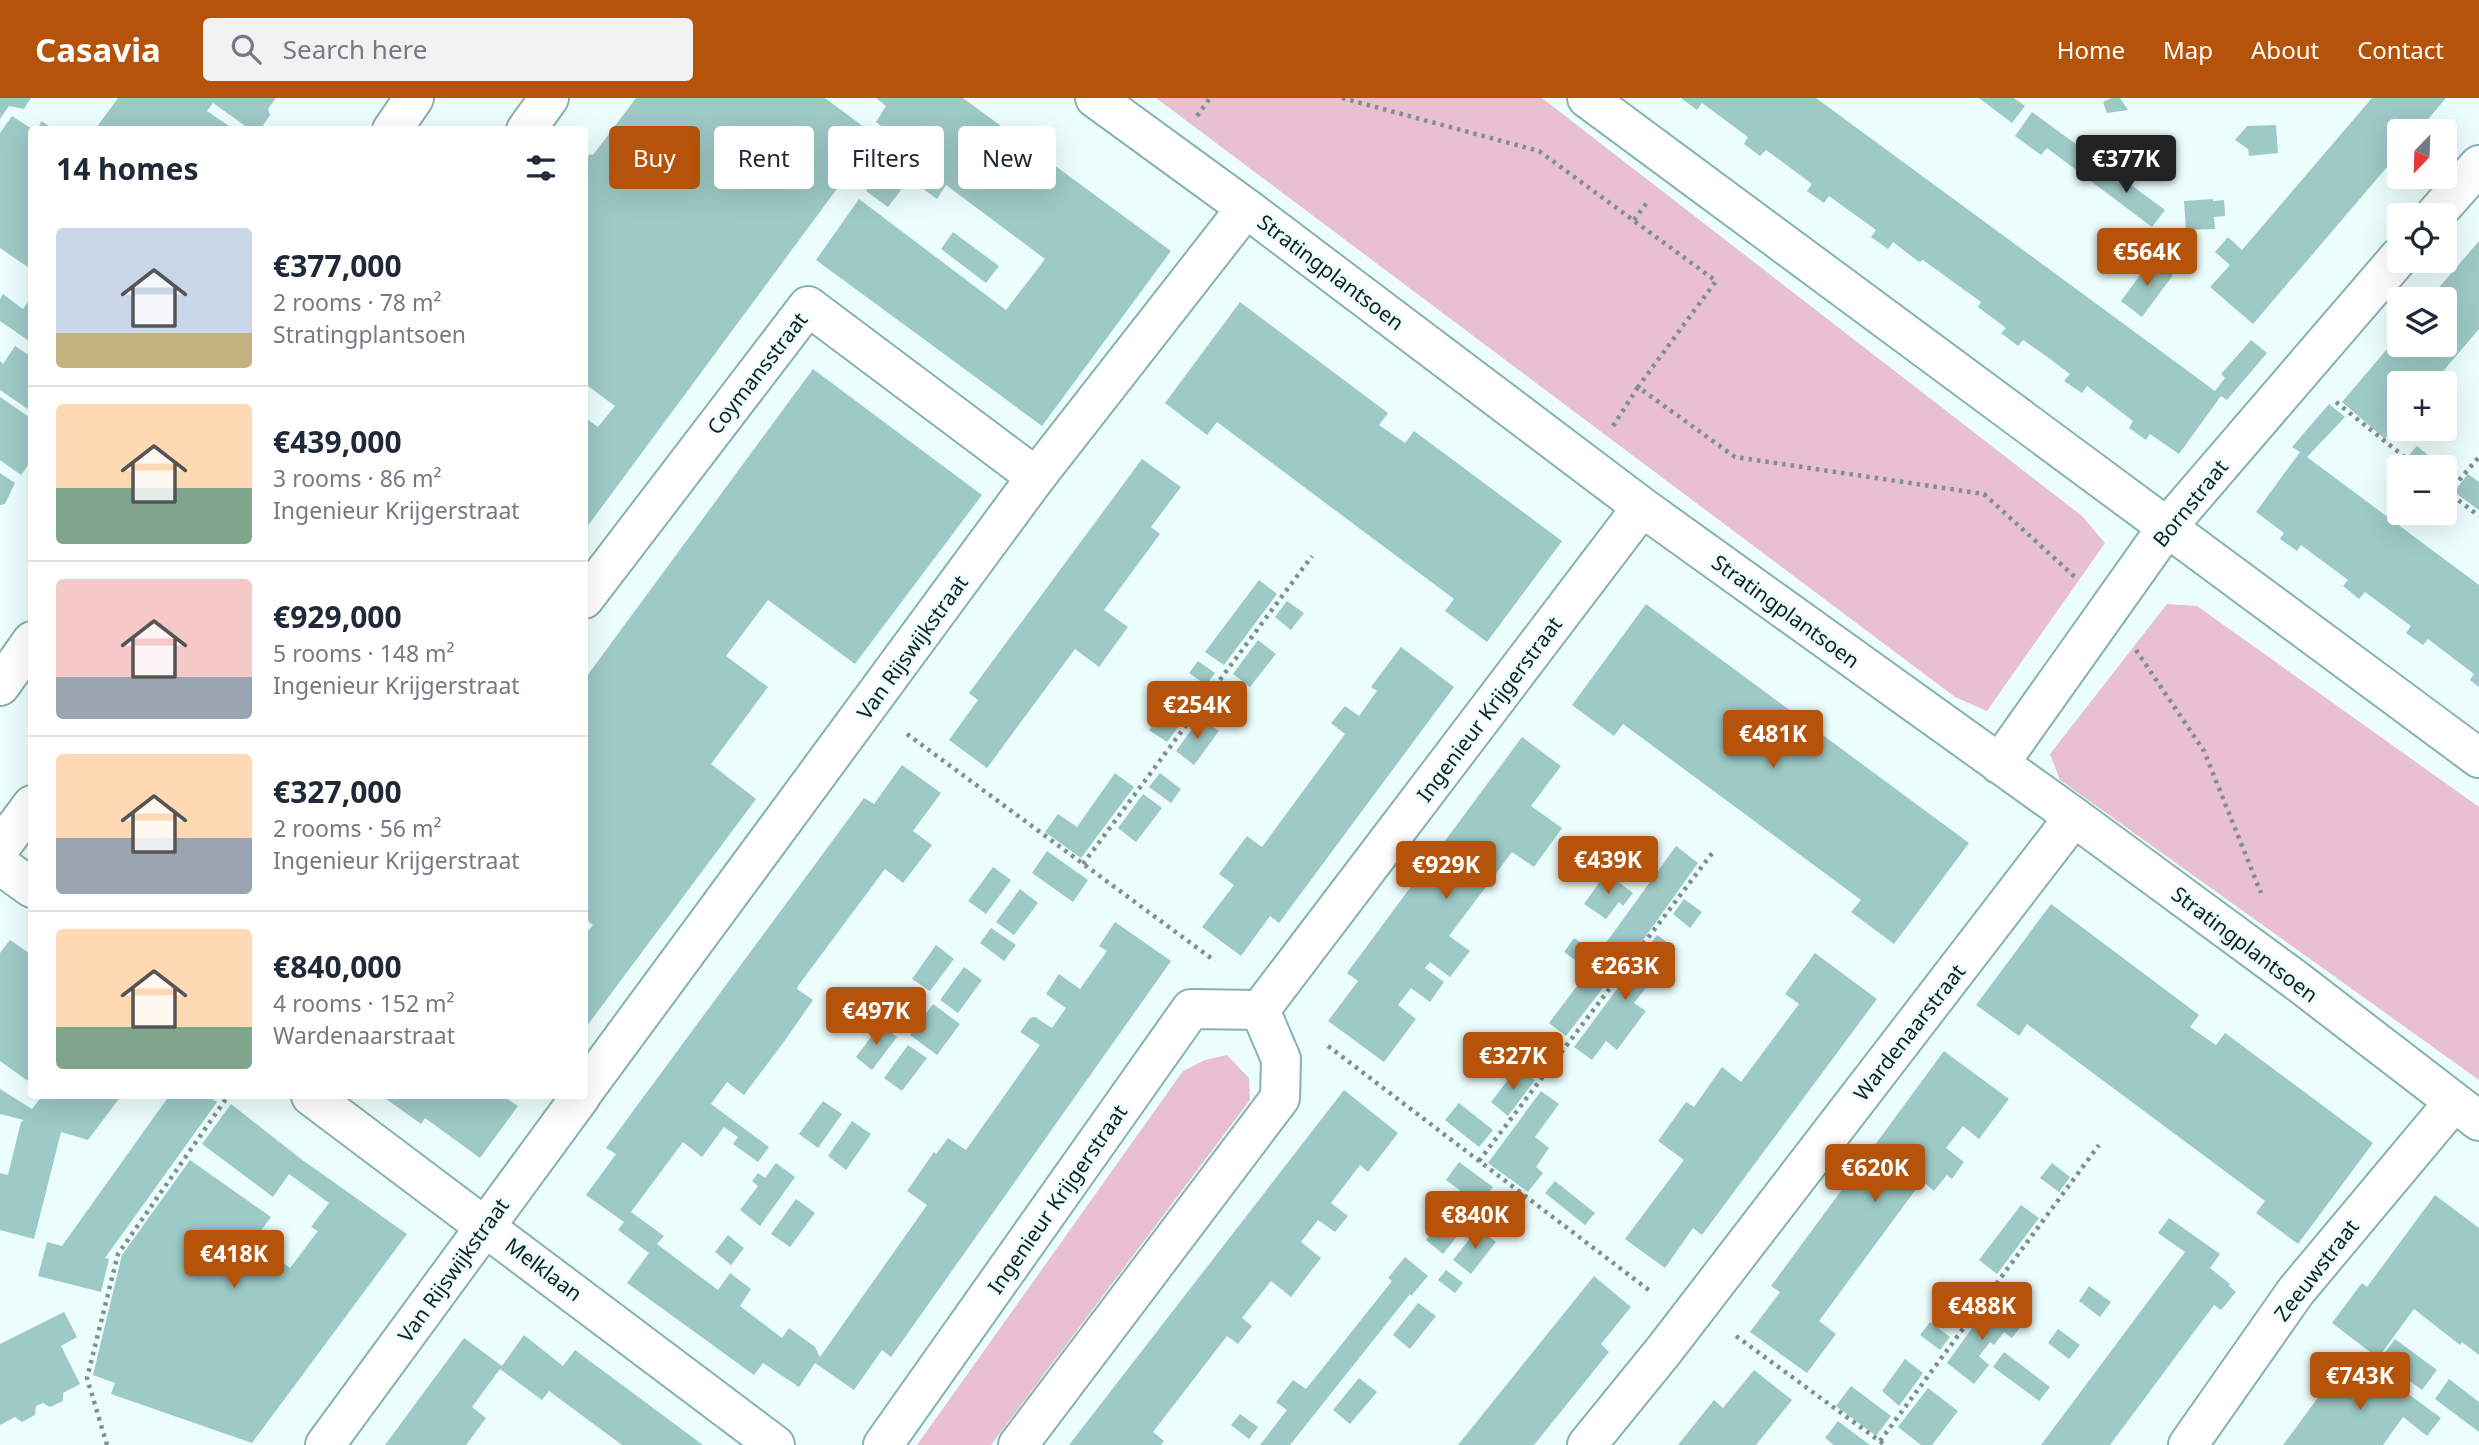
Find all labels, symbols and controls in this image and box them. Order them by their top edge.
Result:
search box [203,18,693,81]
text: Casavia [35,27,161,72]
icon: search [227,30,265,68]
text: Search here [283,31,427,67]
text: Home [2057,33,2125,66]
text: Map [2163,33,2213,66]
text: About [2251,33,2319,66]
text: Contact [2357,33,2444,66]
north arrow [2387,119,2457,189]
map controls [2387,119,2457,525]
chip: Buy [609,126,700,189]
chip: Rent [714,126,814,189]
chip: Filters [828,126,944,189]
chip: New [958,126,1056,189]
pin: €377K [2077,136,2175,195]
text: €377K [2092,142,2160,174]
text: 14 homes [56,148,199,189]
icon: filters [522,149,560,187]
button: locate [2387,203,2457,273]
street label: Stratingplantsoen [1252,208,1410,336]
pin: €564K [2098,228,2196,288]
text: €564K [2113,235,2181,267]
text: €377,000 [273,245,402,286]
icon: home [112,256,196,340]
text: 2 rooms · 78 m² [273,286,442,318]
button: layers [2387,287,2457,357]
street label: Coymansstraat [700,306,814,440]
text: Stratingplantsoen [273,318,466,350]
button: + [2387,371,2457,441]
text: €439,000 [273,421,402,462]
icon: home [112,432,196,516]
street label: Bornstraat [2146,453,2234,553]
button: − [2387,455,2457,525]
text: 3 rooms · 86 m² [273,462,442,494]
text: Ingenieur Krijgerstraat [273,494,520,526]
street label: Stratingplantsoen [1706,548,1866,674]
street label: Van Rijswijkstraat [850,569,974,725]
text: €929,000 [273,596,402,637]
icon: home [112,607,196,691]
street label: Ingenieur Krijgerstraat [1410,610,1568,807]
text: 5 rooms · 148 m² [273,637,455,669]
text: Ingenieur Krijgerstraat [273,669,520,701]
pin: €254K [1148,682,1246,741]
text: €254K [1163,688,1231,720]
pin: €481K [1724,710,1822,770]
text: €481K [1739,717,1807,749]
text: €327,000 [273,771,402,812]
icon: home [112,782,196,866]
text: 2 rooms · 56 m² [273,812,442,844]
pin: €439K [1559,836,1657,896]
pin: €929K [1397,842,1495,901]
text: €439K [1574,843,1642,875]
text: Ingenieur Krijgerstraat [273,844,520,876]
text: €929K [1412,848,1480,880]
street label: Stratingplantsoen [2166,880,2324,1008]
pin: €263K [1576,942,1674,1002]
text: €840,000 [273,946,402,987]
text: €263K [1591,949,1659,981]
icon: home [112,957,196,1041]
street label: Wardenaarstraat [1847,958,1971,1106]
text: 4 rooms · 152 m² [273,987,455,1019]
pin: €497K [827,988,925,1047]
text: €497K [842,994,910,1026]
text: Wardenaarstraat [273,1019,455,1051]
pin: €327K [1464,1032,1562,1092]
text: €327K [1479,1039,1547,1071]
street label: Ingenieur Krijgerstraat [981,1098,1133,1299]
pin: €620K [1826,1144,1924,1204]
text: €620K [1841,1151,1909,1183]
street label: Van Rijswijkstraat [391,1192,515,1348]
pin: €840K [1426,1192,1524,1251]
text: €840K [1441,1198,1509,1230]
street label: Zeeuwstraat [2267,1213,2365,1327]
pin: €418K [185,1230,283,1290]
street label: Melklaan [500,1231,588,1307]
text: €418K [200,1237,268,1269]
pin: €488K [1933,1282,2031,1342]
text: €488K [1948,1289,2016,1321]
pin: €743K [2311,1352,2409,1412]
text: €743K [2326,1359,2394,1391]

